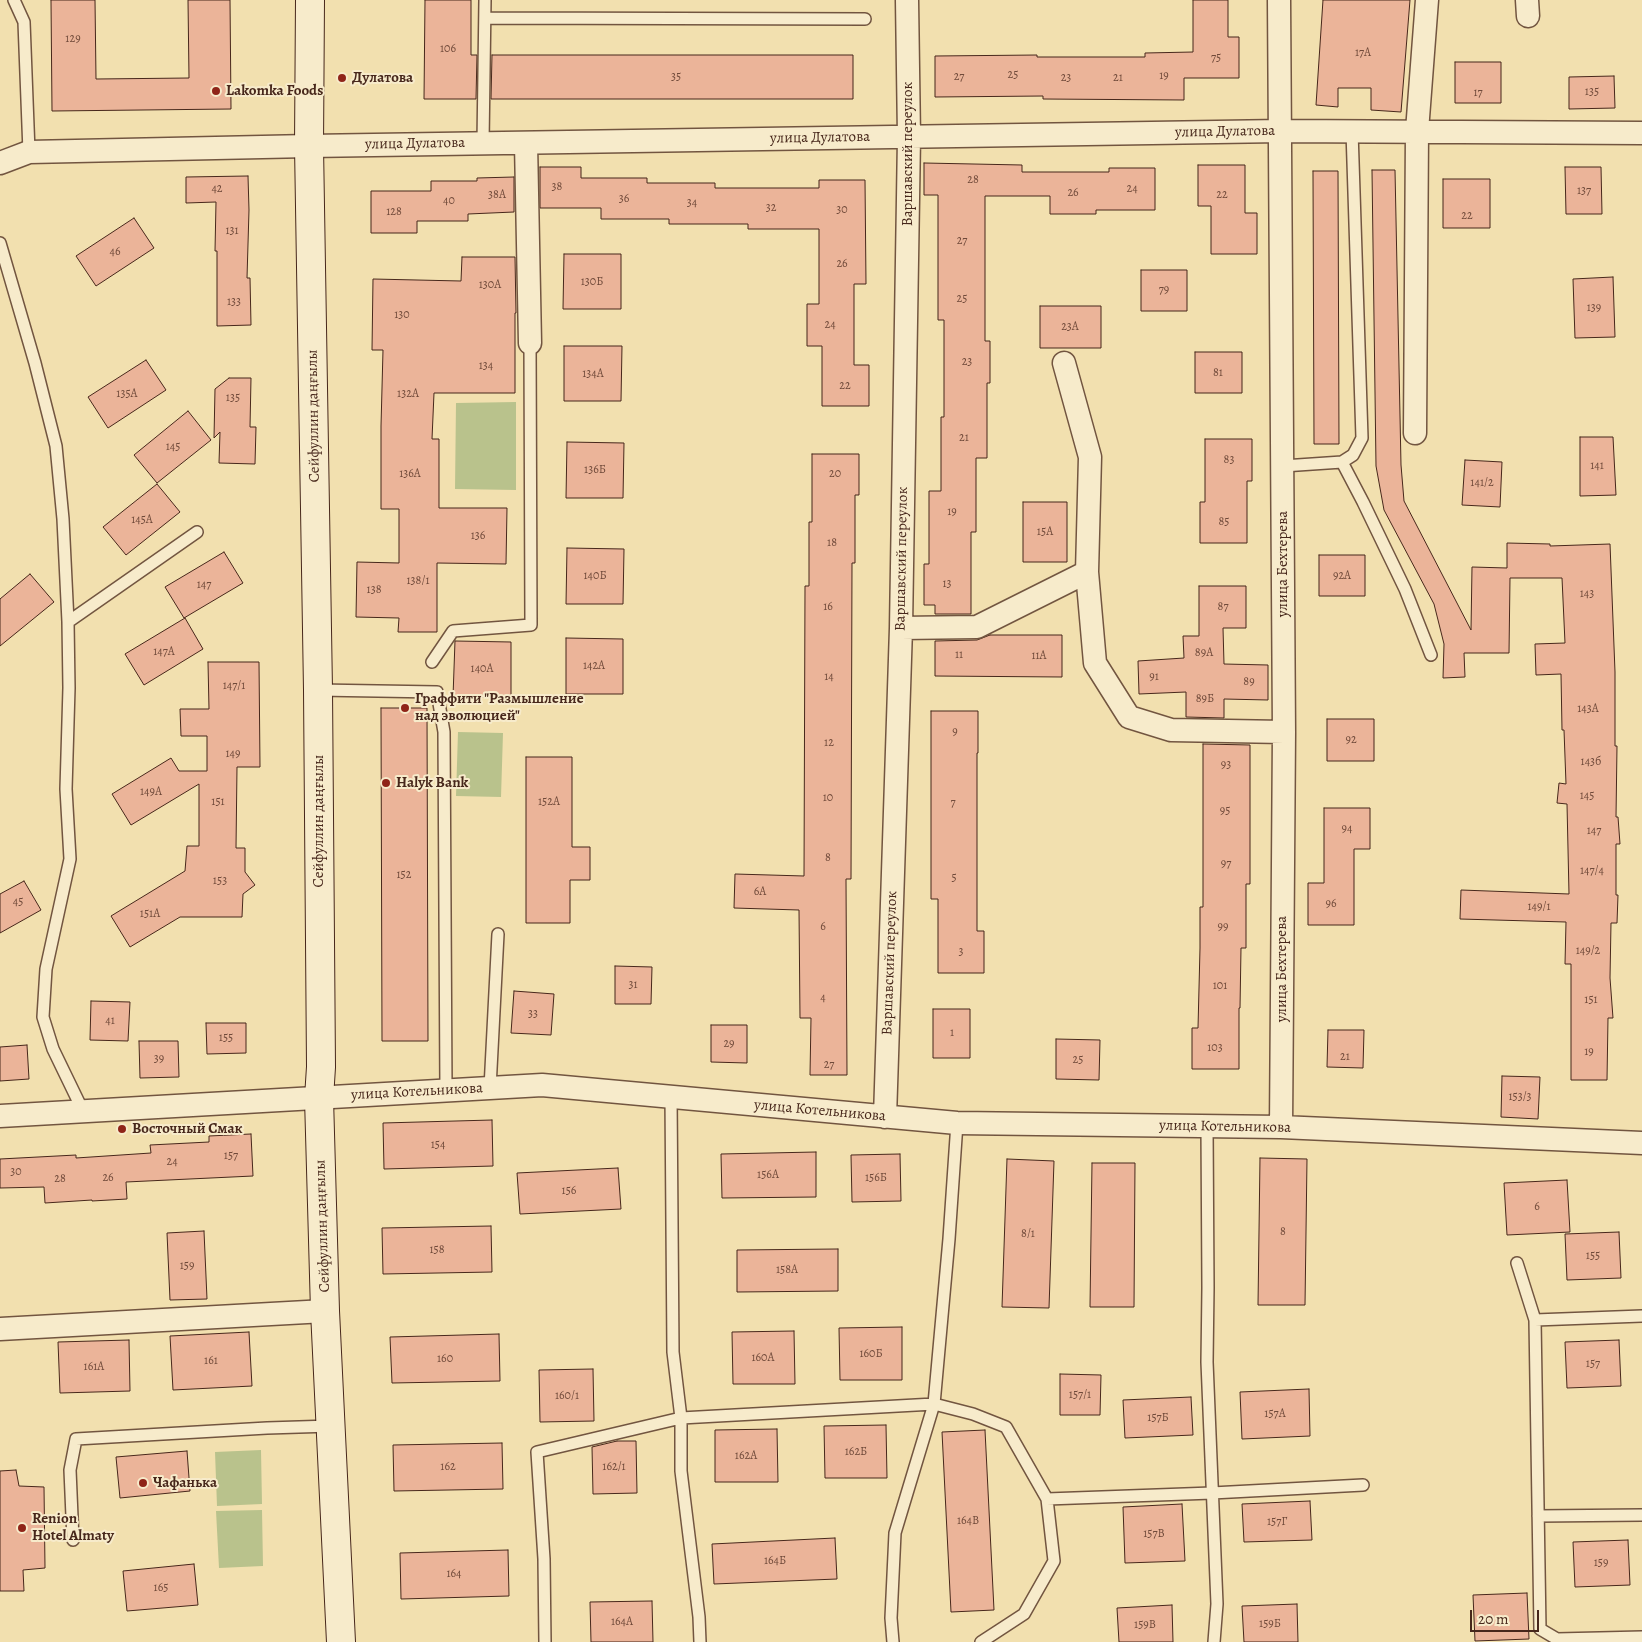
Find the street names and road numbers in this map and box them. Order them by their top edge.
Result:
street label: Варшавский переулок [899,82,917,226]
street label: улица Дулатова [1175,122,1275,142]
street label: улица Дулатова [770,128,870,148]
street label: улица Дулатова [365,134,465,154]
street label: Сейфуллин даңғылы [304,349,324,483]
street label: Варшавский переулок [892,487,912,631]
street label: улица Бехтерева [1274,511,1292,617]
street label: Сейфуллин даңғылы [310,755,328,887]
street label: Варшавский переулок [878,890,902,1036]
street label: улица Бехтерева [1273,916,1291,1022]
street label: улица Котельникова [351,1080,483,1104]
street label: улица Котельникова [753,1096,887,1126]
street label: улица Котельникова [1159,1117,1291,1137]
street label: Сейфуллин даңғылы [312,1159,334,1293]

